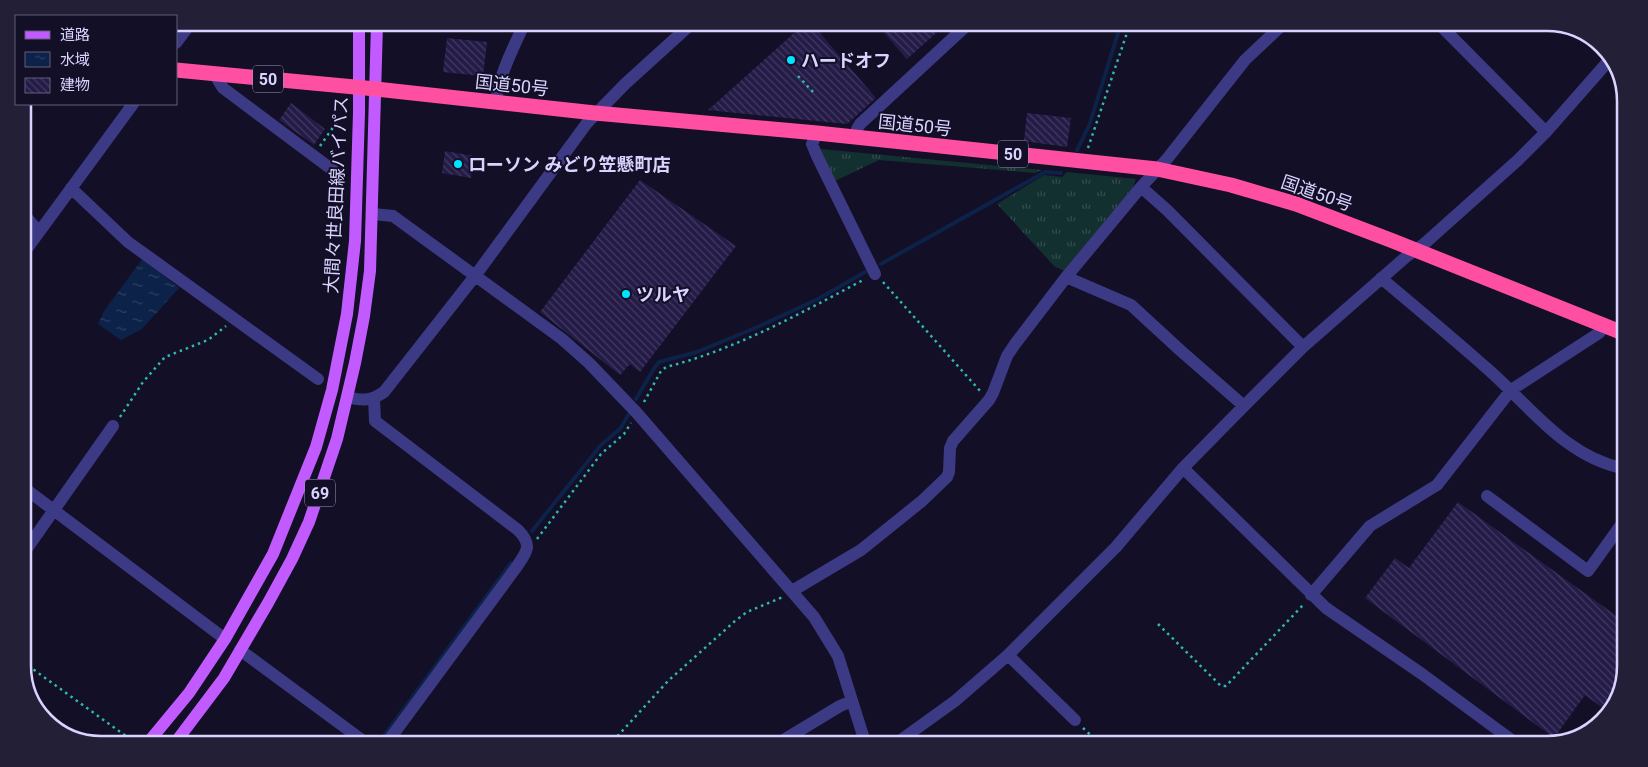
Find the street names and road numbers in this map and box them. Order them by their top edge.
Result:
road number: 50 [253,66,283,92]
street label: 国道50号 [474,71,550,99]
street label: 大間々世良田線バイパス [320,96,352,294]
street label: 国道50号 [877,111,953,139]
road number: 50 [998,140,1028,168]
street label: 国道50号 [1278,171,1356,215]
road number: 69 [305,479,335,506]

